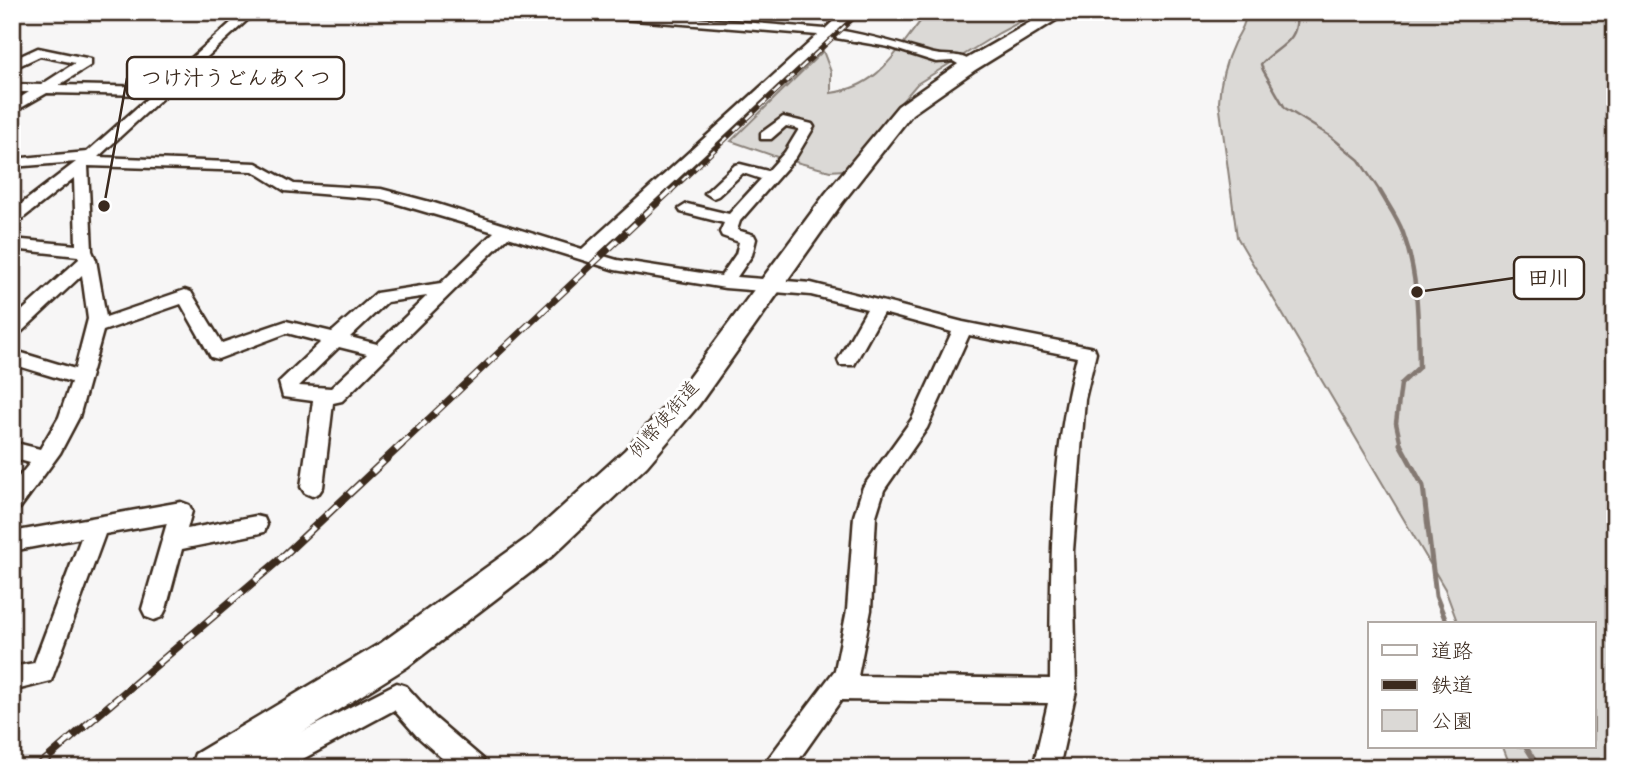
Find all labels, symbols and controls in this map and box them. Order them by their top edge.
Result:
callout: つけ汁うどんあくつ [127,57,344,99]
text: つけ汁うどんあくつ [141,67,331,94]
callout: 田川 [1514,257,1584,299]
text: 田川 [1528,268,1570,294]
street label: 例幣使街道 [625,377,706,464]
legend [1368,622,1596,748]
text: 道路 [1431,641,1473,667]
text: 鉄道 [1431,675,1473,701]
text: 公園 [1431,712,1473,737]

